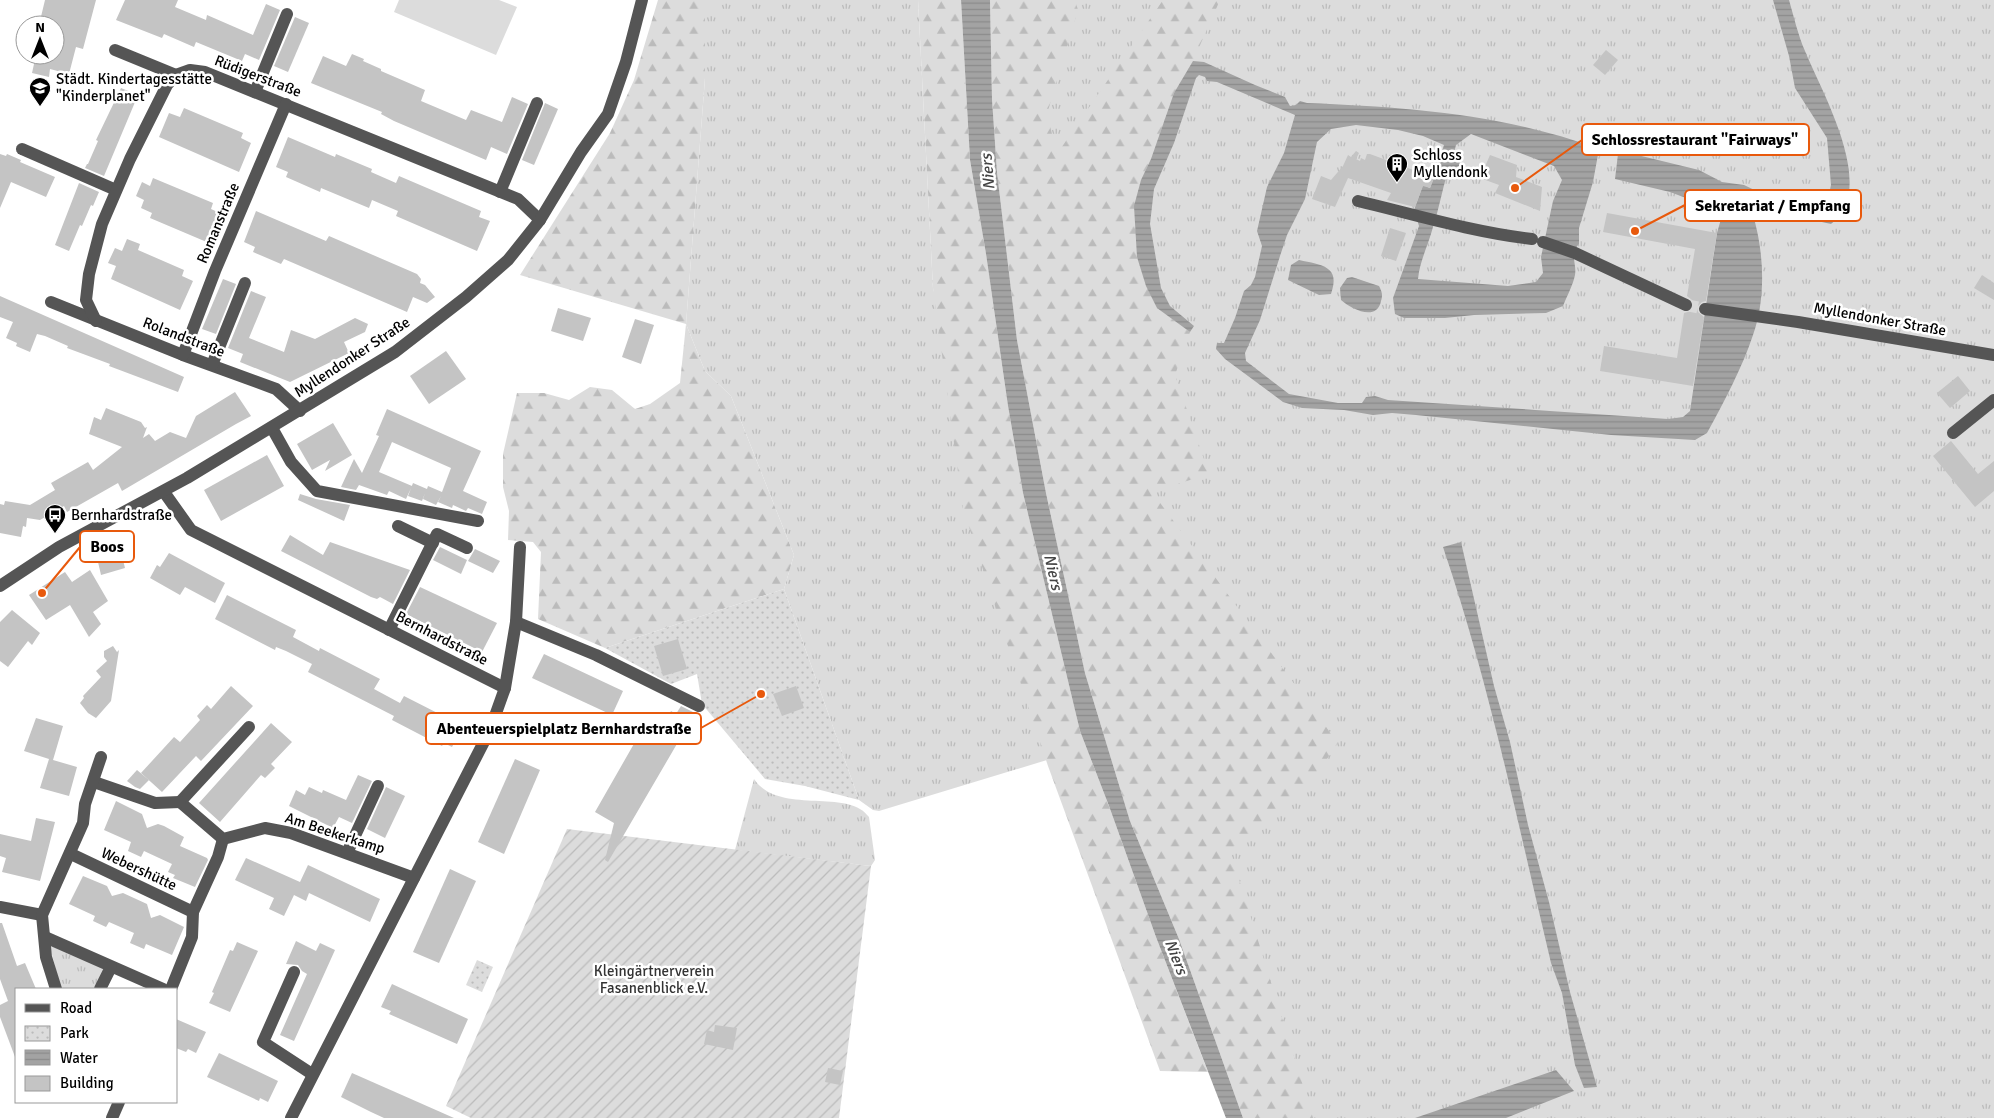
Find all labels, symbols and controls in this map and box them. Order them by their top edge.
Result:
north arrow [15,15,65,65]
text: N [35,19,45,36]
street label: Rüdigerstraße [212,51,304,101]
place label: Städt. Kindertagesstätte "Kinderplanet" [56,70,212,105]
school or university icon: Städt. Kindertagesstätte "Kinderplanet" [28,76,52,107]
callout: Schlossrestaurant "Fairways" [1582,124,1809,155]
text: Schlossrestaurant "Fairways" [1592,130,1798,150]
place label: Schloss Myllendonk [1413,146,1488,181]
water label: Niers [976,151,1000,191]
building icon: Schloss Myllendonk [1385,152,1409,183]
street label: Romanstraße [193,180,243,266]
callout: Sekretariat / Empfang [1685,190,1861,221]
text: Sekretariat / Empfang [1695,196,1851,216]
street label: Myllendonker Straße [1812,298,1948,340]
street label: Rolandstraße [140,313,228,361]
street label: Myllendonker Straße [291,313,413,401]
bus stop icon: Bernhardstraße [43,503,67,534]
place label: Bernhardstraße [71,506,172,524]
callout: Boos [80,531,134,562]
text: Boos [90,537,124,557]
water label: Niers [1039,552,1067,594]
street label: Bernhardstraße [393,607,491,669]
callout: Abenteuerspielplatz Bernhardstraße [426,713,701,744]
text: Abenteuerspielplatz Bernhardstraße [437,719,692,739]
street label: Am Beekerkamp [283,808,387,858]
street label: Webershütte [98,844,180,894]
water label: Niers [1160,937,1193,979]
park label: Kleingärtnerverein Fasanenblick e.V. [594,962,714,997]
legend [15,988,178,1103]
text: Road [60,999,92,1017]
text: Park [60,1024,89,1042]
text: Water [60,1049,98,1067]
text: Building [60,1074,114,1092]

